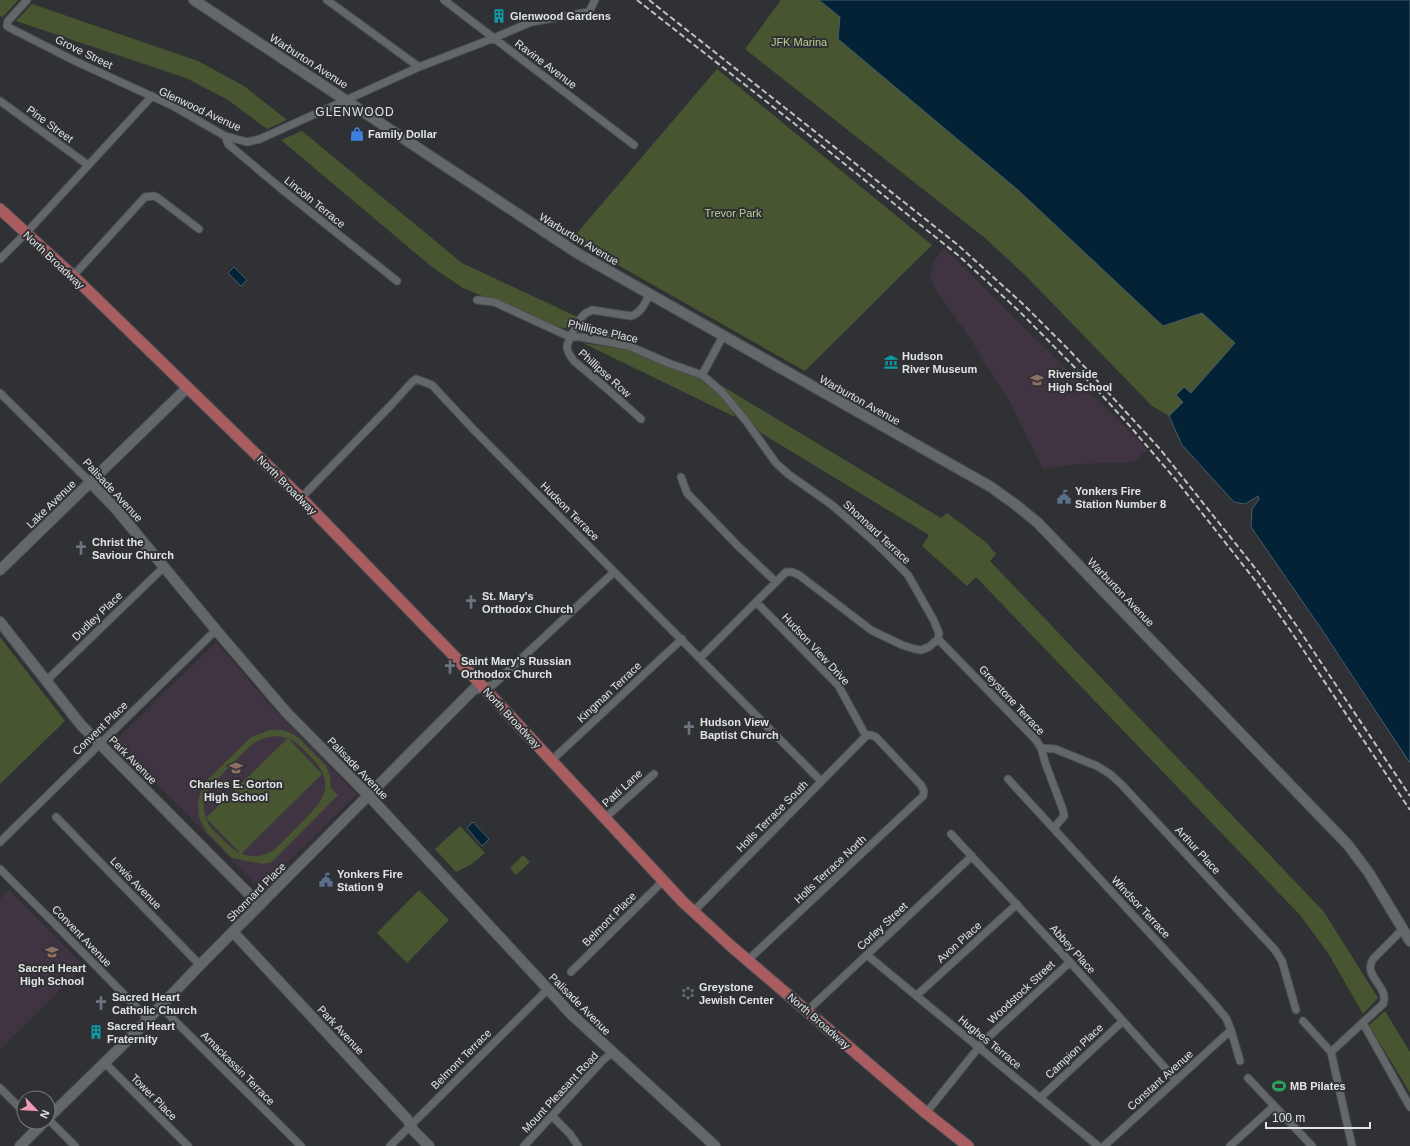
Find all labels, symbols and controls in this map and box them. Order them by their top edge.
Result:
building icon: Glenwood Gardens [491,8,507,24]
place label: Glenwood Gardens [510,10,611,22]
street label: Warburton Avenue [268,31,350,91]
street label: Grove Street [53,33,115,71]
park label: JFK Marina [771,36,828,48]
street label: Ravine Avenue [513,37,579,91]
street label: Glenwood Avenue [157,85,243,133]
street label: Pine Street [24,103,76,145]
district label: GLENWOOD [315,105,395,119]
shop icon: Family Dollar [349,126,365,142]
place label: Family Dollar [368,128,438,140]
street label: Lincoln Terrace [282,174,348,230]
park label: Trevor Park [704,207,762,219]
street label: Warburton Avenue [537,211,621,267]
street label: North Broadway [21,229,87,292]
street label: Phillipse Place [567,317,639,345]
street label: Phillipse Row [576,346,634,400]
place label: Hudson River Museum [902,350,977,375]
museum icon: Hudson River Museum [883,354,899,370]
place label: Riverside High School [1048,368,1112,393]
school or university icon: Riverside High School [1029,372,1045,388]
street label: Warburton Avenue [818,373,902,427]
street label: North Broadway [255,453,319,517]
street label: Palisade Avenue [81,456,145,524]
street label: Lake Avenue [24,478,78,530]
street label: Hudson Terrace [538,479,602,543]
place label: Yonkers Fire Station Number 8 [1075,485,1166,510]
public building icon: Yonkers Fire Station Number 8 [1056,489,1072,505]
street label: Shonnard Terrace [841,498,913,566]
place label: Christ the Saviour Church [92,536,174,561]
church icon: Christ the Saviour Church [73,540,89,556]
street label: Warburton Avenue [1085,555,1157,629]
street label: Dudley Place [70,589,124,643]
place label: St. Mary's Orthodox Church [482,590,573,615]
church icon: St. Mary's Orthodox Church [463,594,479,610]
street label: Hudson View Drive [780,611,852,687]
place label: Saint Mary's Russian Orthodox Church [461,655,571,680]
church icon: Saint Mary's Russian Orthodox Church [442,659,458,675]
street label: Kingman Terrace [575,659,643,725]
street label: Greystone Terrace [977,663,1047,737]
street label: North Broadway [481,685,544,751]
street label: Convent Place [70,699,130,757]
place label: Hudson View Baptist Church [700,716,779,741]
church icon: Hudson View Baptist Church [681,720,697,736]
street label: Park Avenue [107,734,159,786]
street label: Palisade Avenue [325,734,391,802]
school or university icon: Charles E. Gorton High School [228,760,244,776]
street label: Patti Lane [600,767,644,809]
place label: Charles E. Gorton High School [189,778,283,803]
street label: Holls Terrace South [734,778,810,854]
street label: Arthur Place [1173,824,1223,876]
street label: Holls Terrace North [792,833,868,905]
street label: Lewis Avenue [108,854,164,912]
street label: Shonnard Place [224,860,288,924]
place label: Yonkers Fire Station 9 [337,868,403,893]
public building icon: Yonkers Fire Station 9 [318,872,334,888]
street label: Windsor Terrace [1109,874,1173,940]
street label: Belmont Place [580,890,638,948]
street label: Corley Street [854,900,910,952]
street label: Convent Avenue [50,903,114,969]
street label: Avon Place [934,919,984,965]
street label: Abbey Place [1048,922,1098,976]
school or university icon: Sacred Heart High School [44,944,60,960]
street label: Woodstock Street [985,958,1057,1026]
place label: Sacred Heart High School [18,962,86,987]
street label: Palisade Avenue [547,971,613,1037]
place label: Greystone Jewish Center [699,981,774,1006]
synagogue icon: Greystone Jewish Center [680,985,696,1001]
place label: Sacred Heart Catholic Church [112,991,197,1016]
street label: North Broadway [785,991,853,1052]
church icon: Sacred Heart Catholic Church [93,995,109,1011]
street label: Park Avenue [315,1003,367,1057]
street label: Hughes Terrace [956,1013,1024,1071]
place label: Sacred Heart Fraternity [107,1020,175,1045]
street label: Campion Place [1043,1021,1105,1081]
building icon: Sacred Heart Fraternity [88,1024,104,1040]
street label: Belmont Terrace [429,1027,493,1091]
street label: Amackassin Terrace [199,1029,277,1107]
street label: Constant Avenue [1125,1048,1195,1112]
street label: Mount Pleasant Road [520,1049,600,1135]
street label: Tower Place [129,1072,179,1122]
sports icon: MB Pilates [1271,1078,1287,1094]
place label: MB Pilates [1290,1080,1346,1092]
north arrow [16,1090,56,1130]
scale bar [1266,1104,1370,1130]
text: N [38,1108,52,1120]
text: 100 m [1272,1111,1305,1125]

